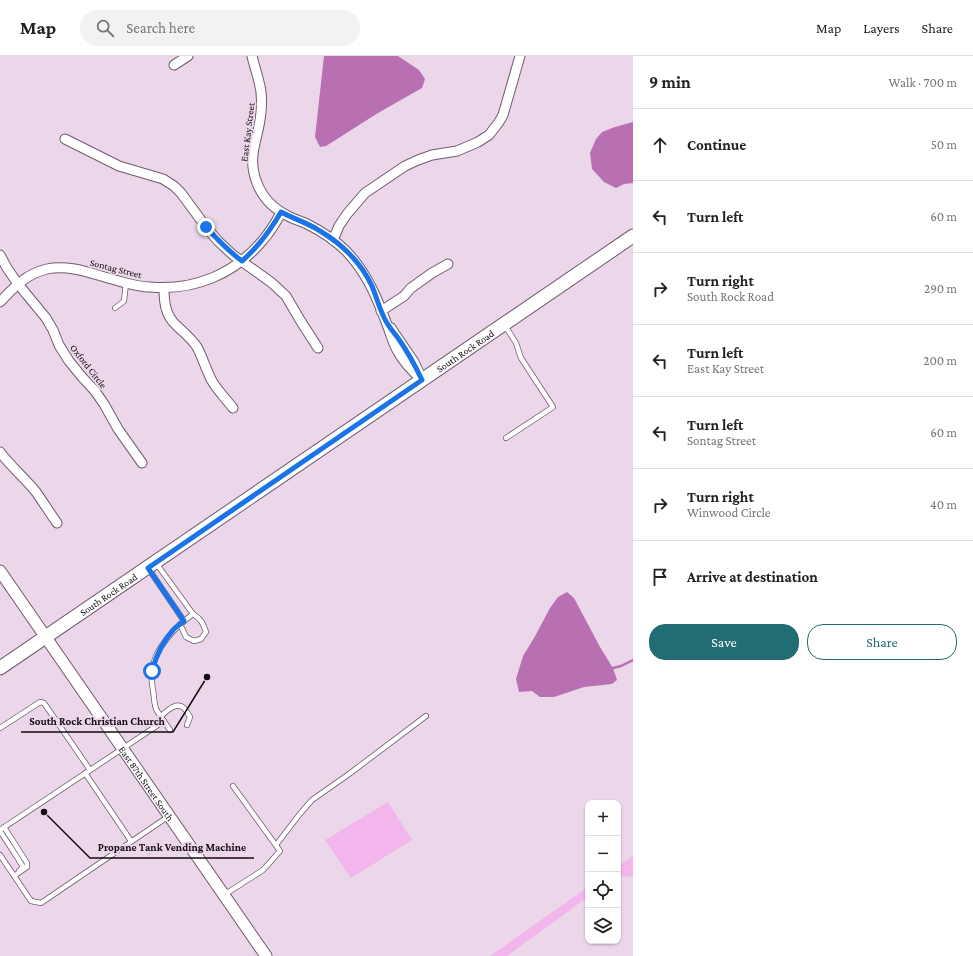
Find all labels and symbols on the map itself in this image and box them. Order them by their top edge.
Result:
street label: East Kay Street [238,101,257,162]
route end [197,218,215,236]
street label: Sontag Street [89,257,144,280]
street label: South Rock Road [435,327,497,374]
street label: Oxford Circle [68,342,110,391]
street label: South Rock Road [78,571,140,618]
route start [143,662,161,680]
callout: South Rock Christian Church [21,709,173,732]
text: South Rock Christian Church [29,715,166,727]
street label: East 87th Street South [117,744,176,824]
callout: Propane Tank Vending Machine [90,835,254,858]
text: Propane Tank Vending Machine [98,841,246,853]

